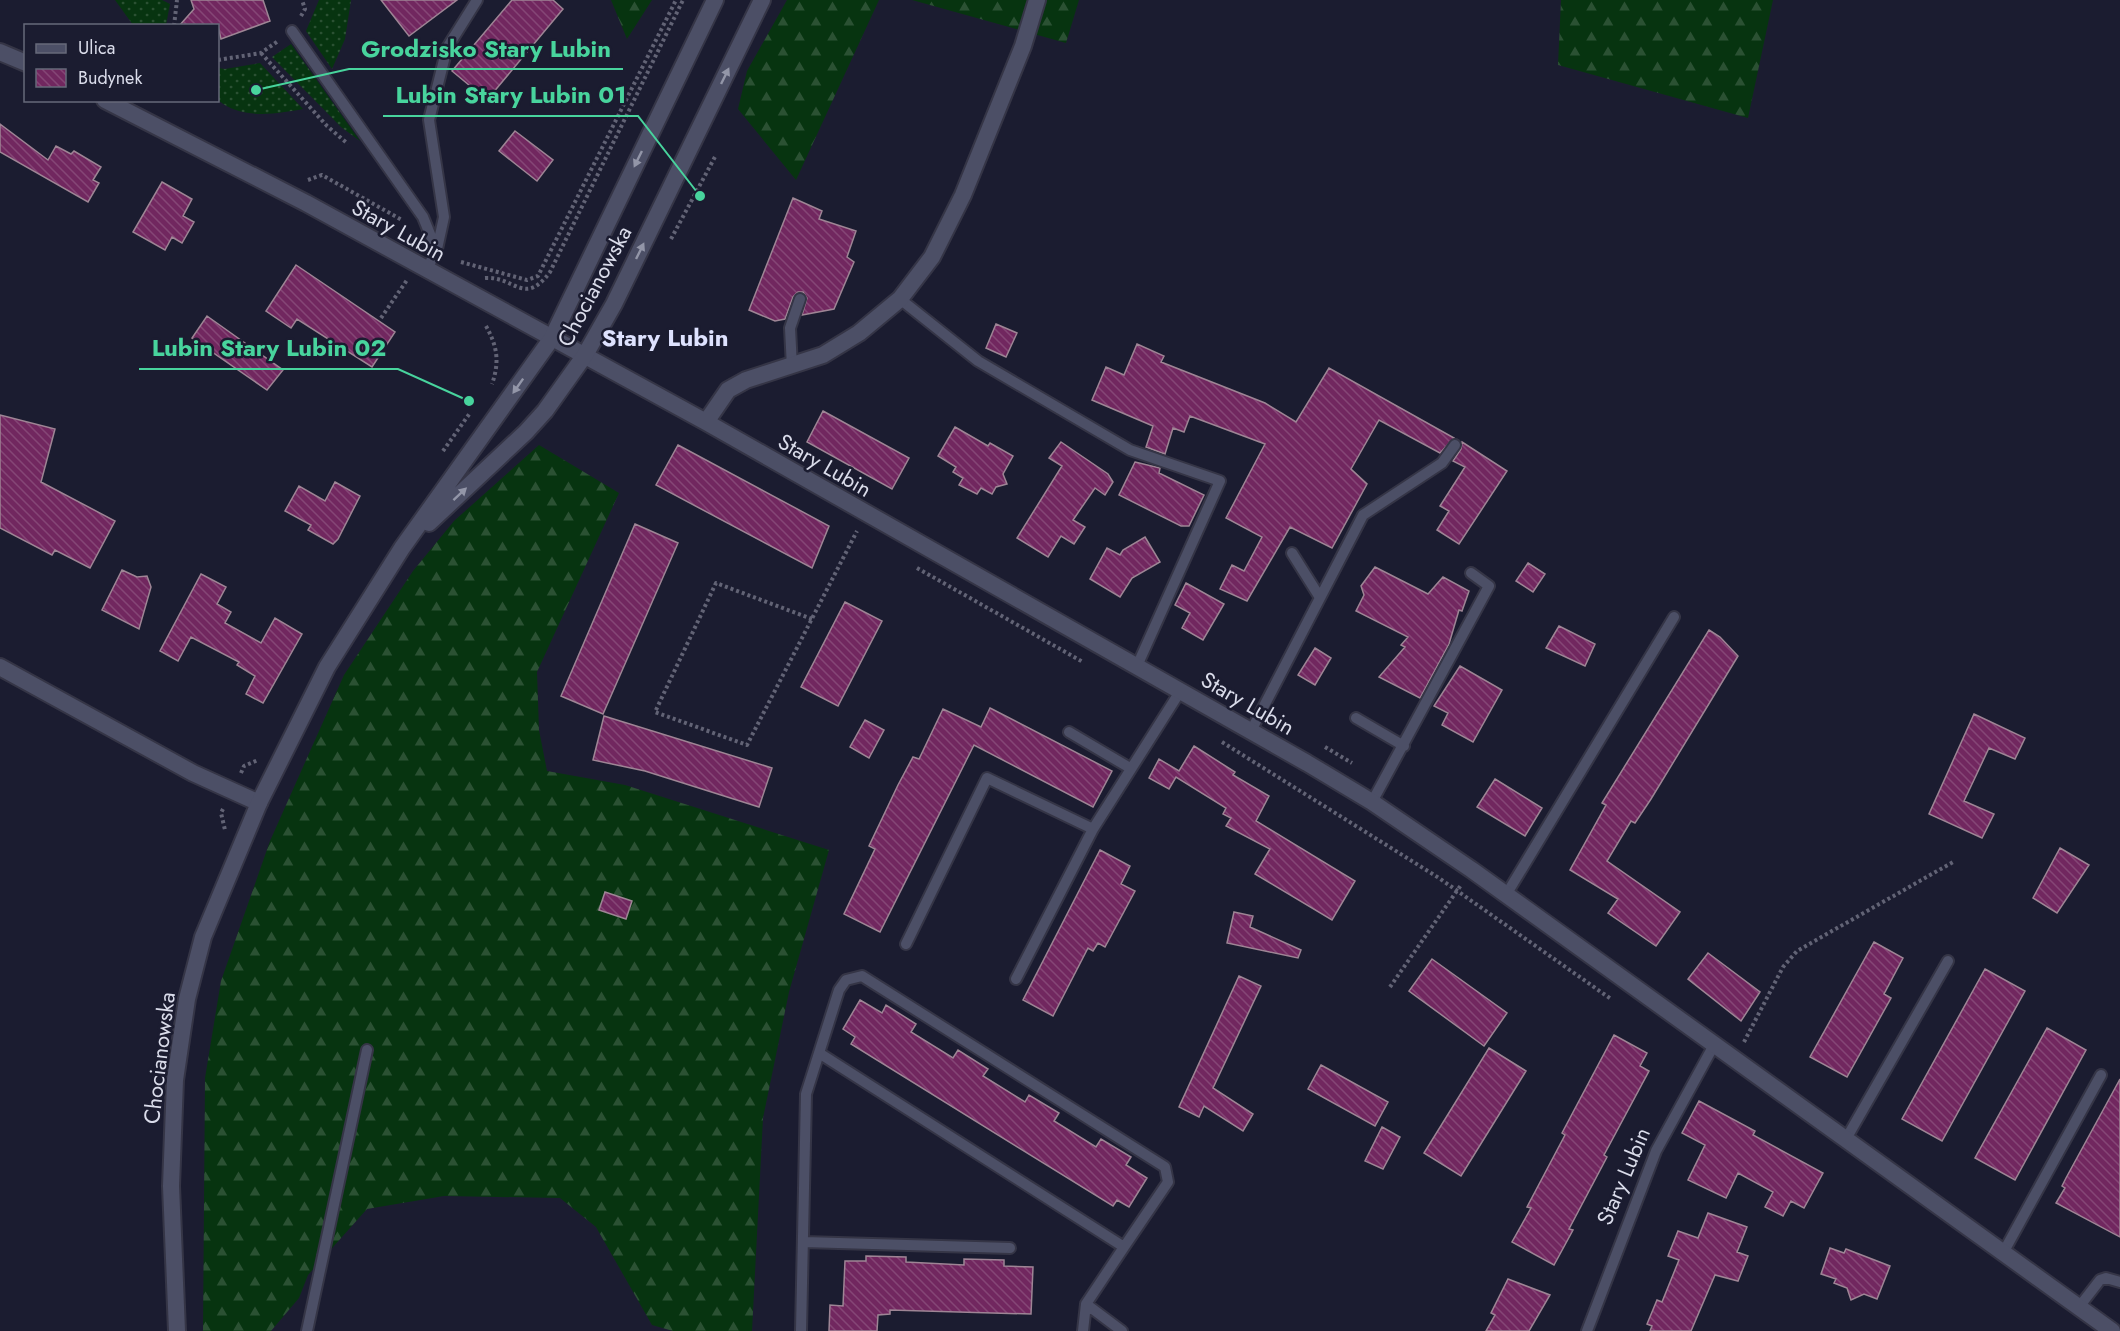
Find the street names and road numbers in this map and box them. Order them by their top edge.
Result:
street label: Stary Lubin [346,191,452,269]
street label: Chocianowska [549,220,639,352]
street label: Stary Lubin [772,425,878,505]
street label: Stary Lubin [1195,663,1301,743]
street label: Chocianowska [135,990,183,1126]
street label: Stary Lubin [1588,1122,1658,1230]

